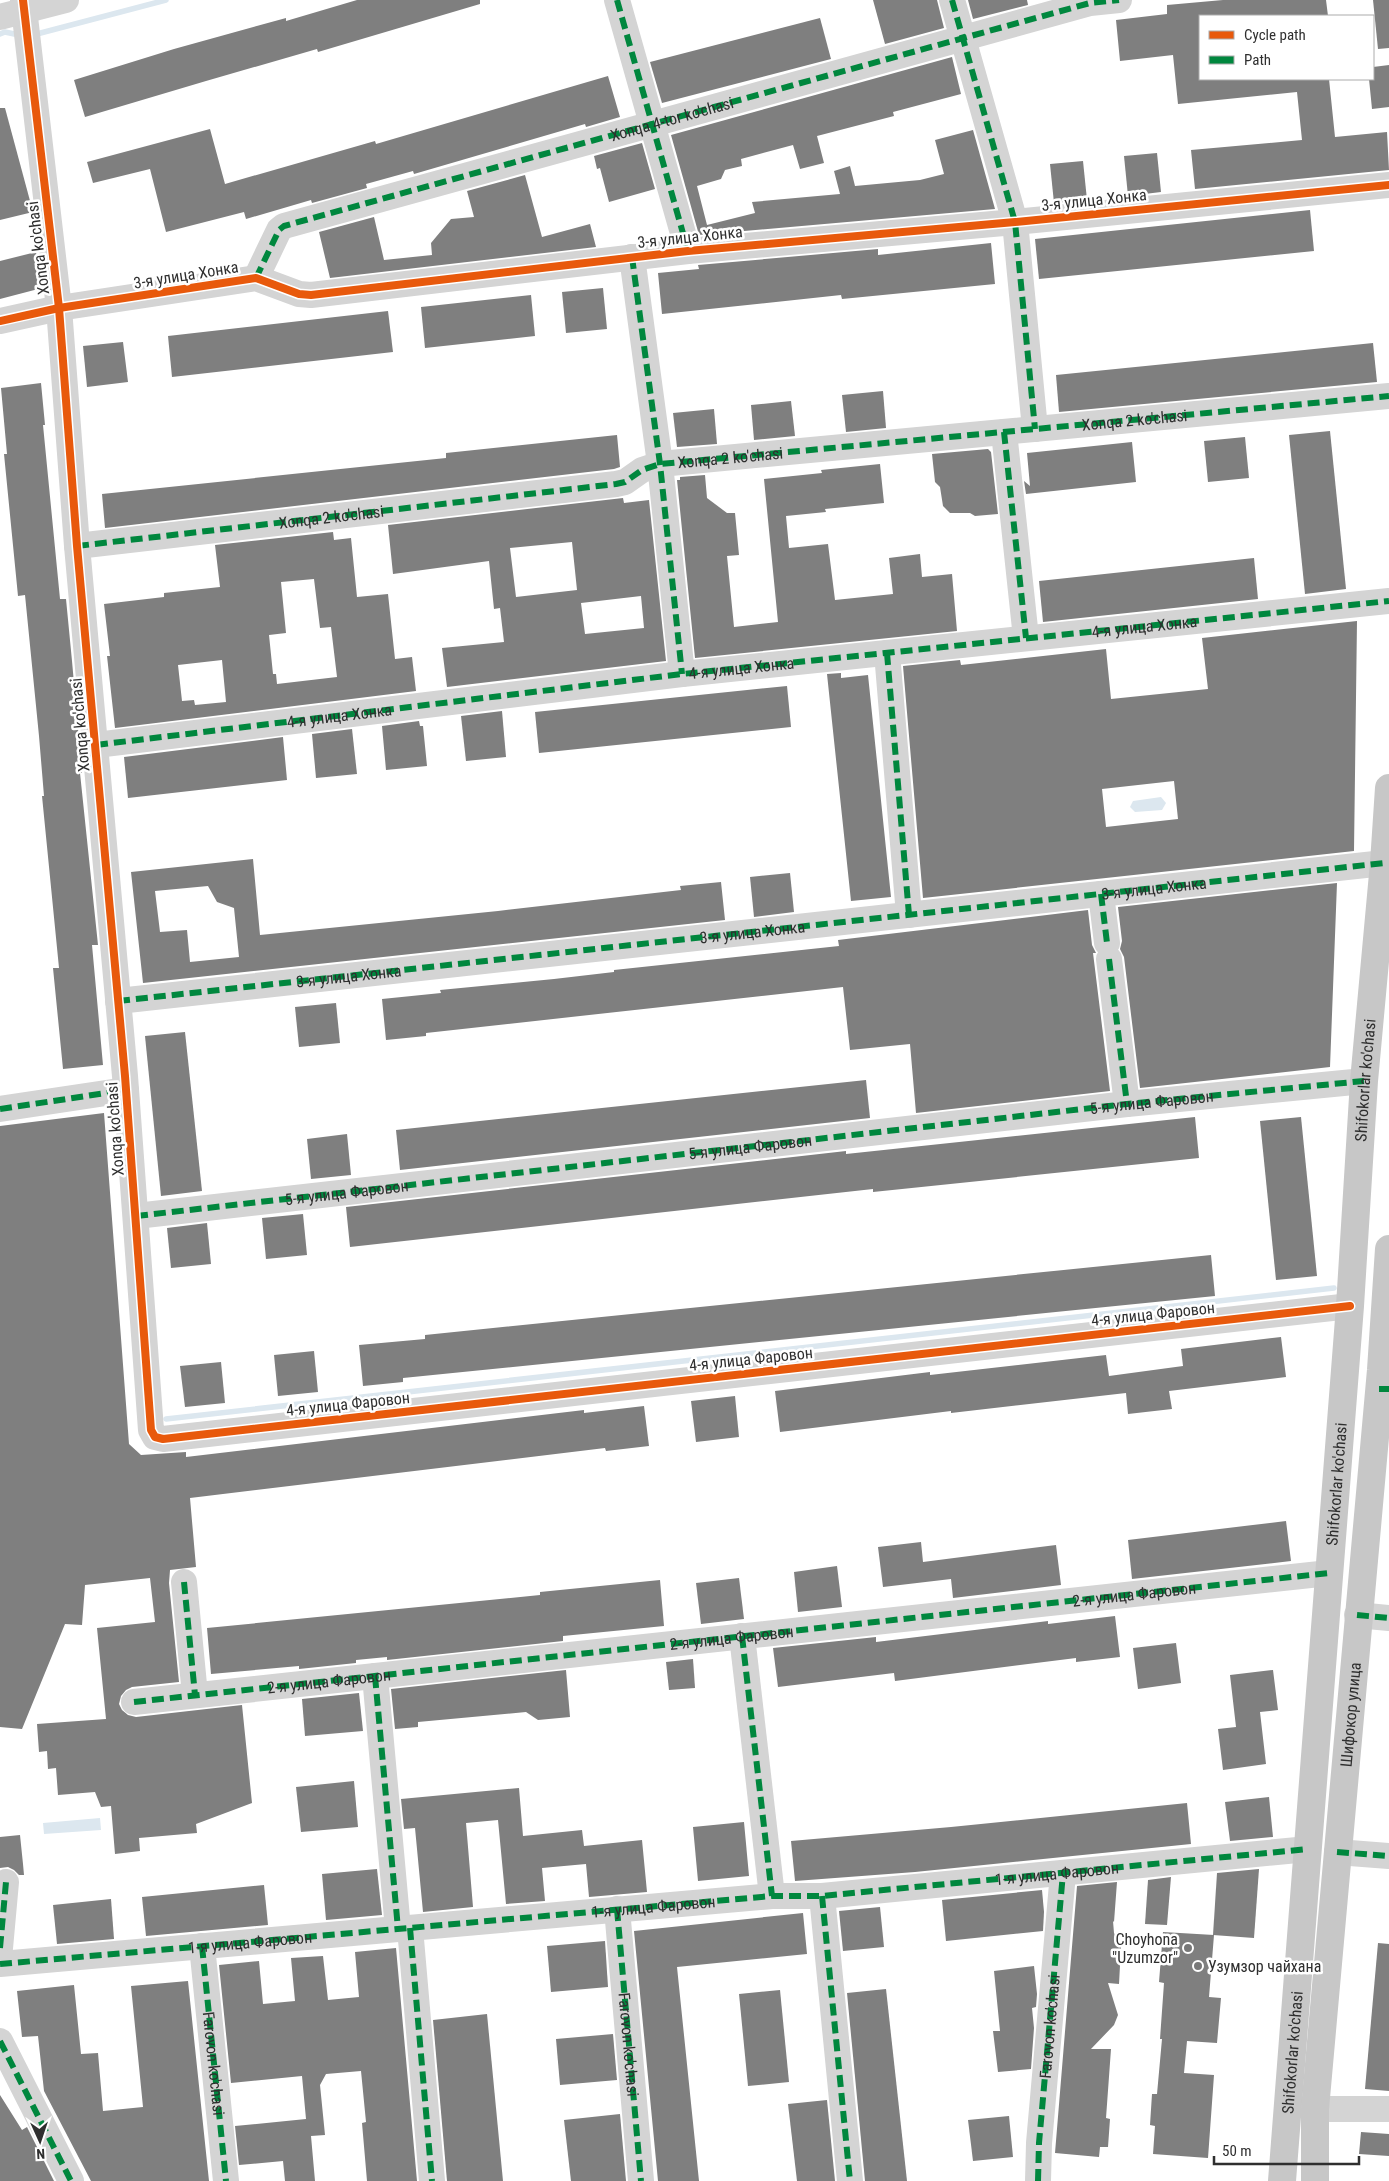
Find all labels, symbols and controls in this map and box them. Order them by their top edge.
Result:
legend [1199,15,1374,80]
text: Cycle path [1244,26,1306,44]
text: Path [1244,51,1271,69]
street label: Xonqa 4-tor ko'chasi [608,93,736,145]
street label: 3-я улица Хонка [1040,185,1148,215]
street label: Xonqa ko'chasi [23,200,53,296]
street label: 3-я улица Хонка [636,222,744,252]
street label: 3-я улица Хонка [132,257,240,293]
street label: Xonqa 2 ko'chasi [1081,405,1188,434]
street label: Xonqa 2 ko'chasi [677,443,784,472]
street label: Xonqa 2 ko'chasi [278,501,385,532]
street label: 4-я улица Хонка [1091,611,1198,641]
street label: 4-я улица Хонка [688,653,795,683]
street label: Xonqa ko'chasi [66,677,94,773]
street label: 4-я улица Хонка [286,700,393,731]
street label: 3-я улица Хонка [1100,873,1208,903]
street label: 3-я улица Хонка [699,917,806,947]
street label: 3-я улица Хонка [295,961,402,991]
street label: Shifokorlar ko'chasi [1351,1018,1379,1142]
street label: Xonqa ko'chasi [102,1081,128,1177]
street label: 5-я улица Фаровон [1089,1086,1214,1118]
street label: 5-я улица Фаровон [687,1130,813,1163]
street label: 5-я улица Фаровон [284,1176,410,1209]
street label: 4-я улица Фаровон [1090,1298,1216,1330]
street label: 4-я улица Фаровон [688,1343,814,1375]
street label: 4-я улица Фаровон [285,1388,411,1420]
street label: Shifokorlar ko'chasi [1322,1422,1350,1546]
street label: 2-я улица Фаровон [1071,1578,1197,1610]
street label: 2-я улица Фаровон [669,1621,794,1654]
street label: Шифокор улица [1336,1661,1364,1768]
street label: 2-я улица Фаровон [266,1665,392,1697]
street label: 1-я улица Фаровон [994,1858,1120,1889]
street label: 1-я улица Фаровон [591,1892,716,1921]
street label: 1-я улица Фаровон [187,1927,313,1957]
place label: Choyhona "Uzumzor" [1112,1930,1178,1967]
marker: Choyhona "Uzumzor" [1182,1942,1194,1954]
place label: Узумзор чайхана [1208,1957,1321,1976]
marker: Узумзор чайхана [1192,1960,1204,1972]
street label: Farovon ko'chasi [1035,1974,1063,2079]
street label: Shifokorlar ko'chasi [1278,1990,1306,2114]
street label: Farovon ko'chasi [615,1992,643,2097]
street label: Farovon ko'chasi [199,2011,229,2116]
north arrow [15,2116,65,2166]
scale bar [1214,2134,1359,2166]
text: 50 m [1222,2142,1252,2160]
text: N [36,2146,45,2162]

